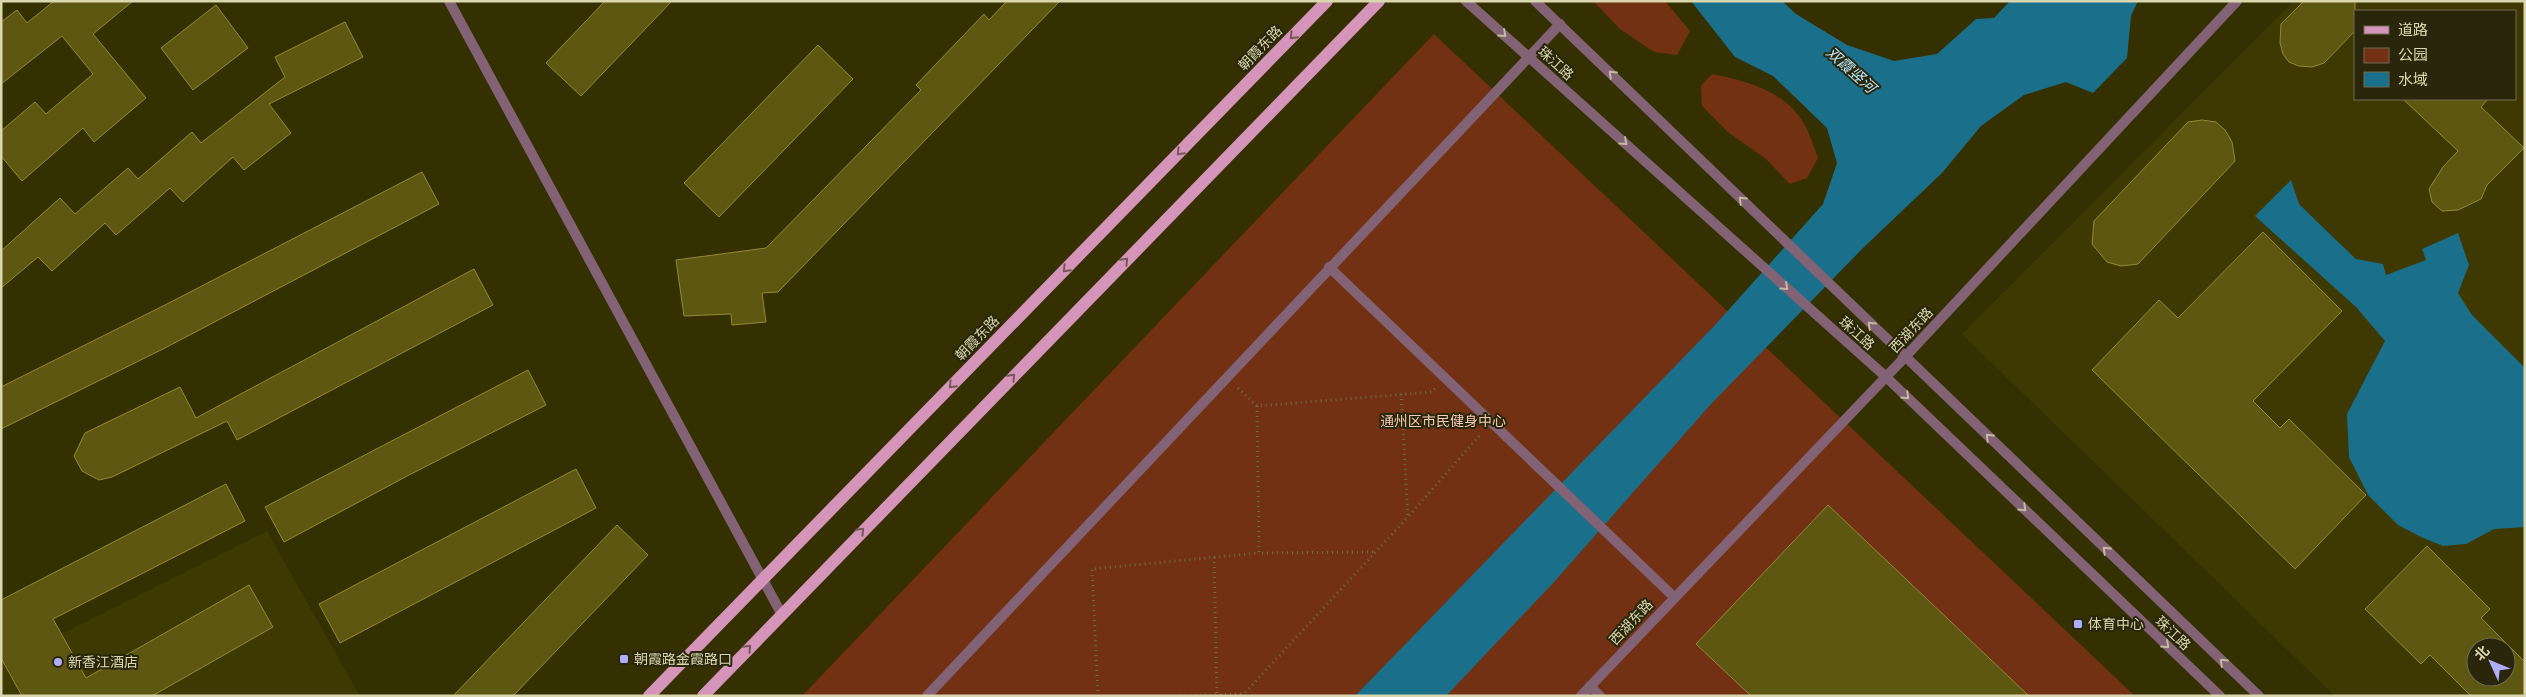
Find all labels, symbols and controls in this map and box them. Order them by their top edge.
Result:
legend [2354,10,2516,100]
text: 道路 [2398,22,2428,41]
street label: 朝霞东路 [1236,23,1287,75]
one-way arrow [1497,28,1506,37]
one-way arrow [1290,30,1299,39]
street label: 珠江路 [1534,44,1576,84]
water label: 双霞竖河 [1821,44,1881,100]
text: 公园 [2398,47,2428,66]
one-way arrow [1609,71,1618,80]
text: 水域 [2398,72,2428,91]
one-way arrow [1618,136,1627,145]
one-way arrow [1176,147,1185,156]
one-way arrow [1738,196,1747,205]
one-way arrow [1119,257,1128,266]
one-way arrow [1063,263,1072,272]
one-way arrow [1780,281,1789,290]
street label: 西湖东路 [1887,305,1937,357]
street label: 朝霞东路 [953,313,1004,365]
street label: 珠江路 [1835,314,1877,354]
one-way arrow [1868,322,1877,331]
one-way arrow [1006,374,1015,383]
one-way arrow [949,379,958,388]
one-way arrow [1900,390,1909,399]
park label: 通州区市民健身中心 [1380,413,1506,431]
one-way arrow [1985,434,1994,443]
one-way arrow [2017,502,2026,511]
one-way arrow [856,527,865,536]
one-way arrow [2102,547,2111,556]
street label: 西湖东路 [1607,597,1657,649]
street label: 珠江路 [2151,614,2193,655]
place label: 体育中心 [2088,617,2144,634]
marker: 体育中心 [2072,618,2084,630]
north arrow [2466,637,2516,687]
one-way arrow [2160,639,2169,648]
text: 北 [2472,643,2494,665]
one-way arrow [742,644,751,653]
place label: 朝霞路金霞路口 [634,652,732,669]
marker: 朝霞路金霞路口 [618,653,630,665]
place label: 新香江酒店 [68,655,138,672]
marker: 新香江酒店 [52,656,64,668]
one-way arrow [2220,659,2229,668]

